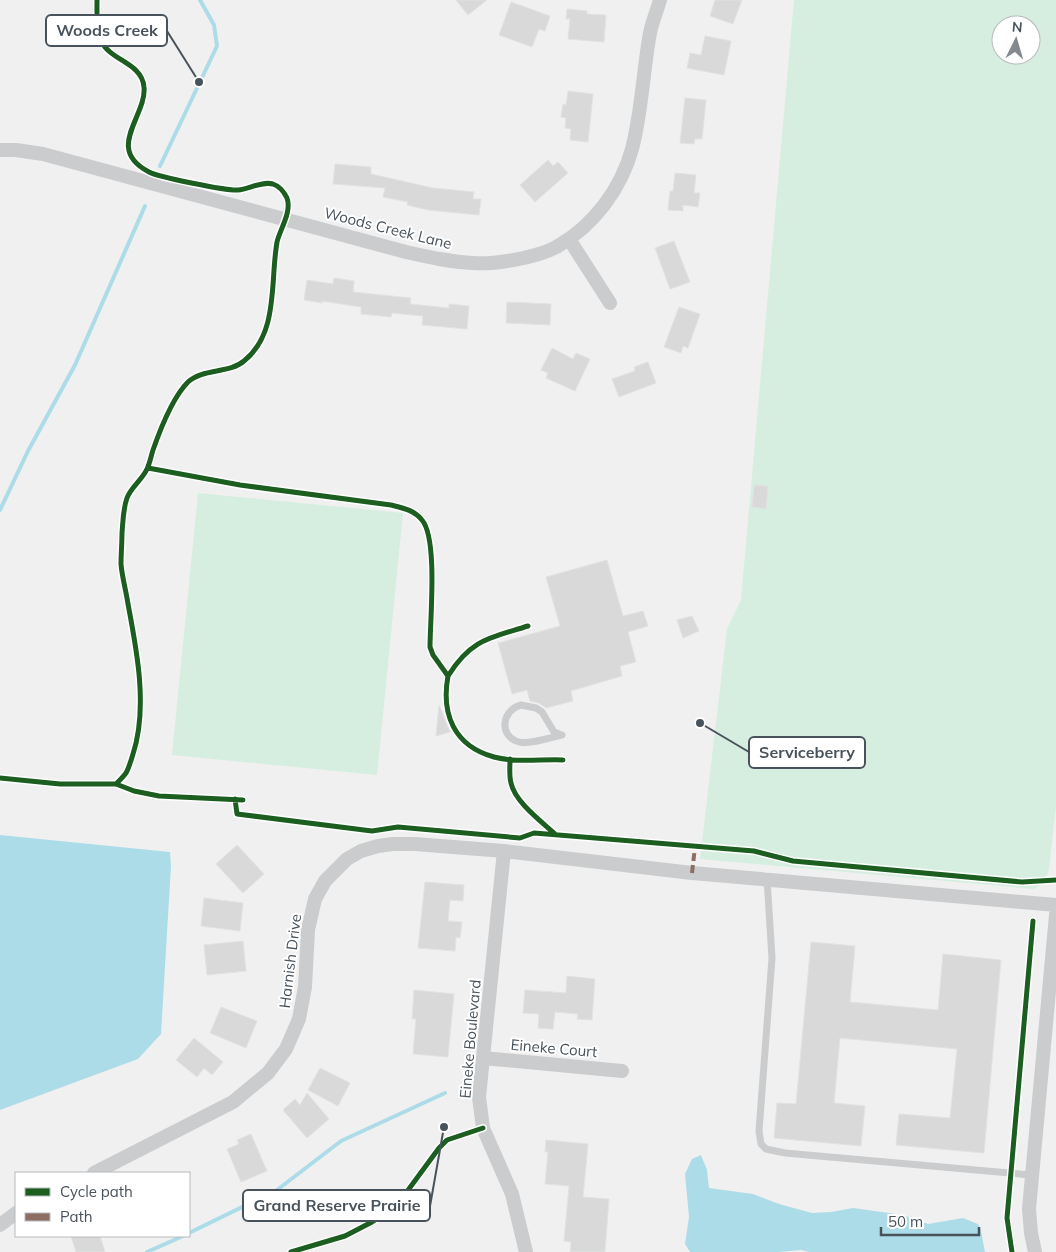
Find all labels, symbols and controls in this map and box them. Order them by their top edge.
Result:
callout: Woods Creek [46,15,167,46]
north arrow [991,15,1041,65]
text: N [1011,18,1023,36]
text: Woods Creek [56,20,159,40]
street label: Woods Creek Lane [322,203,454,253]
callout: Serviceberry [749,737,865,768]
text: Serviceberry [759,742,855,762]
street label: Harnish Drive [275,913,305,1009]
street label: Eineke Boulevard [455,979,485,1099]
street label: Eineke Court [510,1035,598,1061]
legend [15,1172,190,1237]
text: Cycle path [60,1182,133,1201]
callout: Grand Reserve Prairie [243,1190,430,1221]
text: Grand Reserve Prairie [254,1195,421,1215]
scale bar [881,1204,978,1236]
text: Path [60,1207,92,1226]
text: 50 m [888,1212,923,1231]

